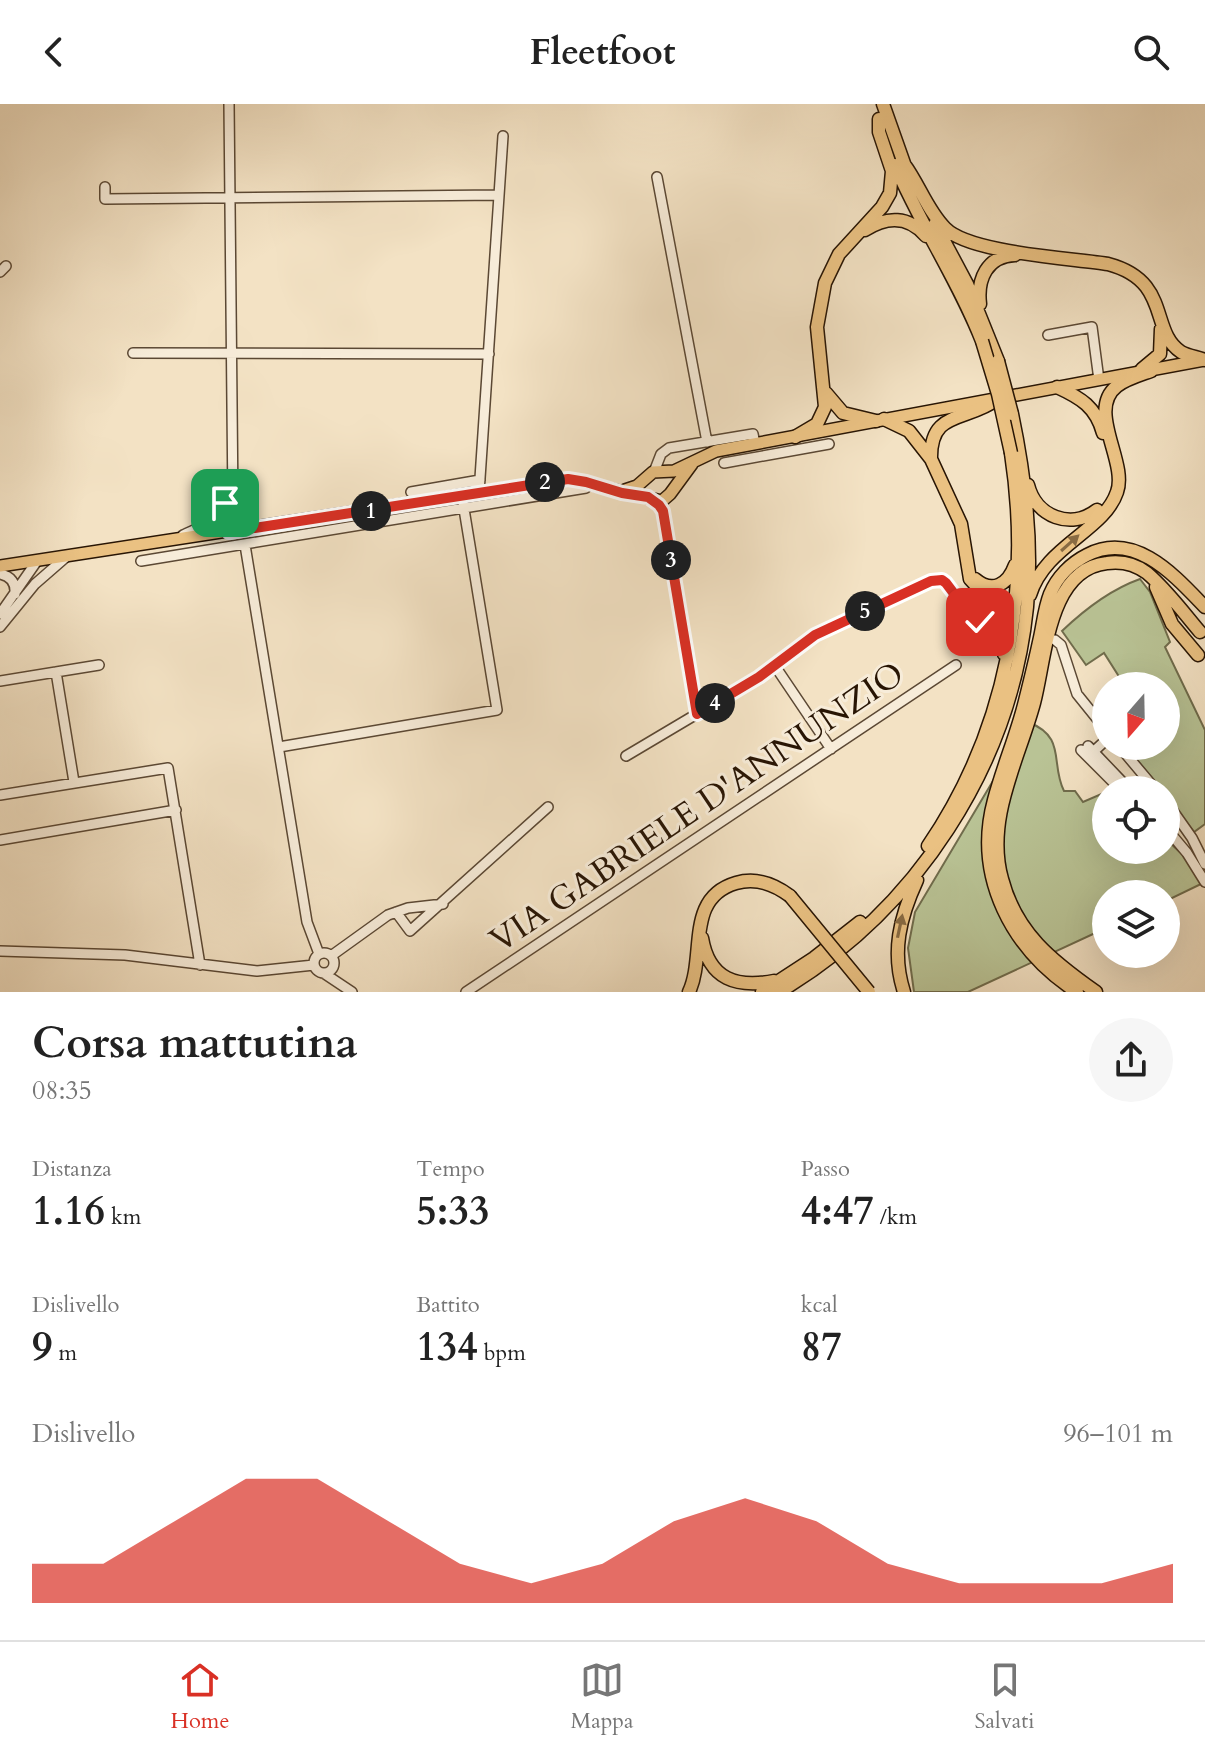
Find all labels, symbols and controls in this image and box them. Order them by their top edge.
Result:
text: Fleetfoot [529,28,676,77]
icon: back [32,30,76,74]
icon: search [1129,30,1173,74]
pin: 2 [525,462,565,502]
text: 2 [539,467,551,497]
pin [191,469,259,537]
icon: arrive [203,481,247,525]
pin: 1 [351,491,391,531]
text: 1 [365,496,377,526]
one-way arrow [1060,534,1079,552]
pin: 3 [651,540,691,580]
text: 3 [665,545,677,575]
pin [946,588,1014,656]
pin: 5 [845,591,885,631]
text: 5 [859,596,871,626]
icon: check [958,600,1002,644]
street label: VIA GABRIELE D'ANNUNZIO [481,651,913,963]
north arrow [1092,672,1180,760]
map controls [1092,672,1180,968]
pin: 4 [695,683,735,723]
text: 4 [709,688,721,718]
button: locate [1092,776,1180,864]
button: layers [1092,880,1180,968]
one-way arrow [894,913,907,938]
text: Corsa mattutina [32,1013,358,1073]
button: share [1089,1018,1173,1102]
text: 08:35 [32,1073,92,1108]
text: Distanza [32,1154,112,1184]
text: Tempo [416,1154,485,1184]
text: Passo [801,1154,850,1184]
text: 1.16 [32,1184,105,1239]
text: 5:33 [416,1184,489,1239]
text: 4:47 [801,1184,874,1239]
text: km [105,1202,141,1232]
text: /km [874,1202,917,1232]
text: Dislivello [32,1290,119,1320]
text: Battito [416,1290,480,1320]
text: kcal [801,1290,838,1320]
text: 9 [32,1320,53,1375]
text: 134 [416,1320,478,1375]
text: 87 [801,1320,842,1375]
text: m [53,1338,77,1368]
text: bpm [478,1338,526,1368]
text: Dislivello [32,1416,135,1451]
text: 96–101 m [1063,1416,1173,1451]
tab: Home [171,1658,229,1736]
tab: Mappa [570,1658,634,1736]
tab: Salvati [975,1658,1034,1736]

